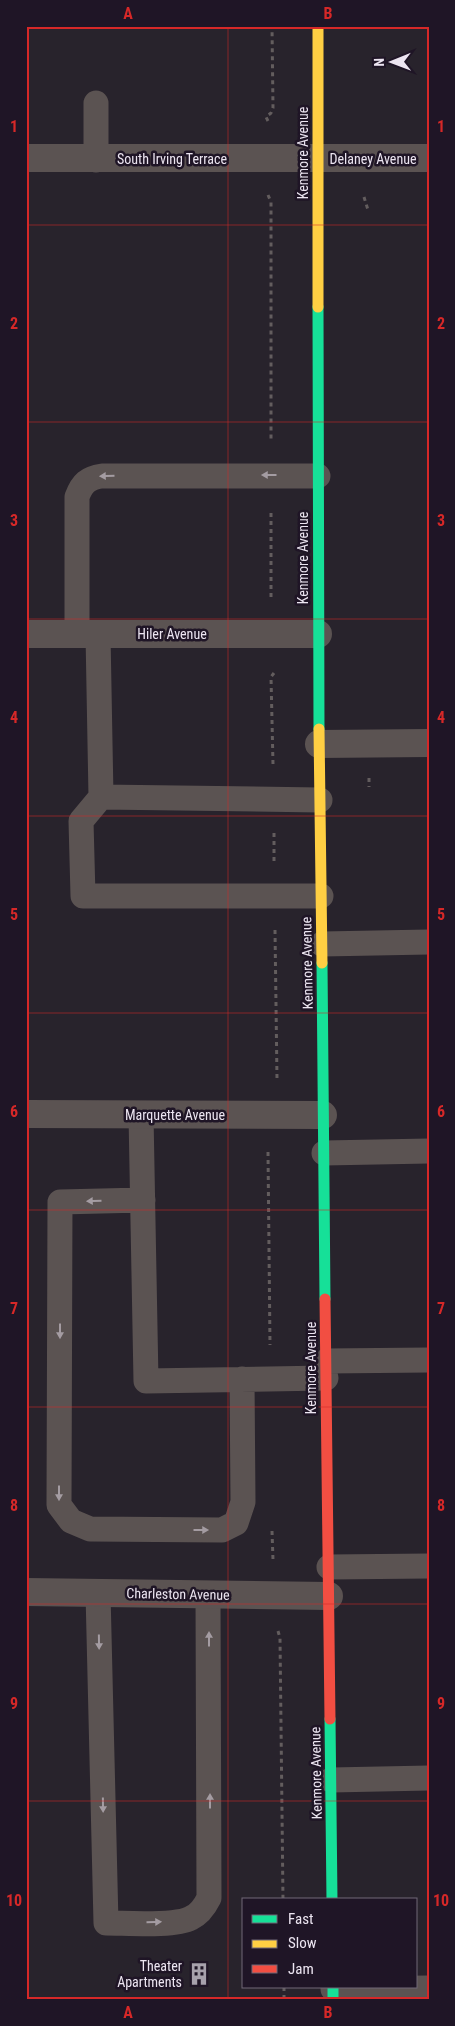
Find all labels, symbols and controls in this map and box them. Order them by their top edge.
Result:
text: A [123,4,133,23]
text: B [324,4,333,23]
north arrow [368,38,418,88]
text: N [371,58,387,67]
street label: Kenmore Avenue [295,106,311,199]
text: 1 [10,117,18,136]
text: 1 [437,117,445,136]
street label: South Irving Terrace [117,151,227,167]
street label: Delaney Avenue [329,151,417,167]
text: 2 [10,314,18,333]
text: 2 [437,314,445,333]
one-way arrow [261,471,277,479]
one-way arrow [98,472,114,480]
text: 3 [10,511,18,530]
street label: Kenmore Avenue [295,511,311,604]
text: 3 [437,511,445,530]
street label: Hiler Avenue [137,626,207,642]
text: 4 [10,708,18,727]
text: 4 [437,708,445,727]
text: 5 [10,905,18,924]
text: 5 [437,905,445,924]
street label: Kenmore Avenue [298,916,316,1009]
text: 6 [10,1102,18,1121]
text: 6 [437,1102,445,1121]
street label: Marquette Avenue [125,1107,225,1123]
one-way arrow [86,1198,102,1206]
text: 7 [10,1299,18,1318]
text: 7 [437,1299,445,1318]
street label: Kenmore Avenue [303,1321,319,1414]
one-way arrow [56,1323,64,1339]
one-way arrow [55,1486,63,1502]
text: 8 [10,1496,18,1515]
text: 8 [437,1496,445,1515]
one-way arrow [193,1526,209,1534]
street label: Charleston Avenue [126,1585,230,1603]
one-way arrow [205,1630,213,1646]
one-way arrow [96,1634,104,1650]
text: 9 [10,1694,18,1713]
text: 9 [437,1694,445,1713]
street label: Kenmore Avenue [307,1726,325,1819]
one-way arrow [206,1793,214,1809]
one-way arrow [99,1797,107,1813]
text: 10 [6,1891,22,1910]
text: 10 [433,1891,449,1910]
legend [242,1898,418,1988]
text: Fast [288,1910,313,1928]
one-way arrow [147,1918,163,1926]
text: Slow [288,1934,317,1952]
place label: Theater Apartments [117,1958,182,1990]
text: Jam [288,1960,314,1978]
building icon: Theater Apartments [186,1961,212,1987]
text: A [123,2003,133,2022]
text: B [324,2003,333,2022]

